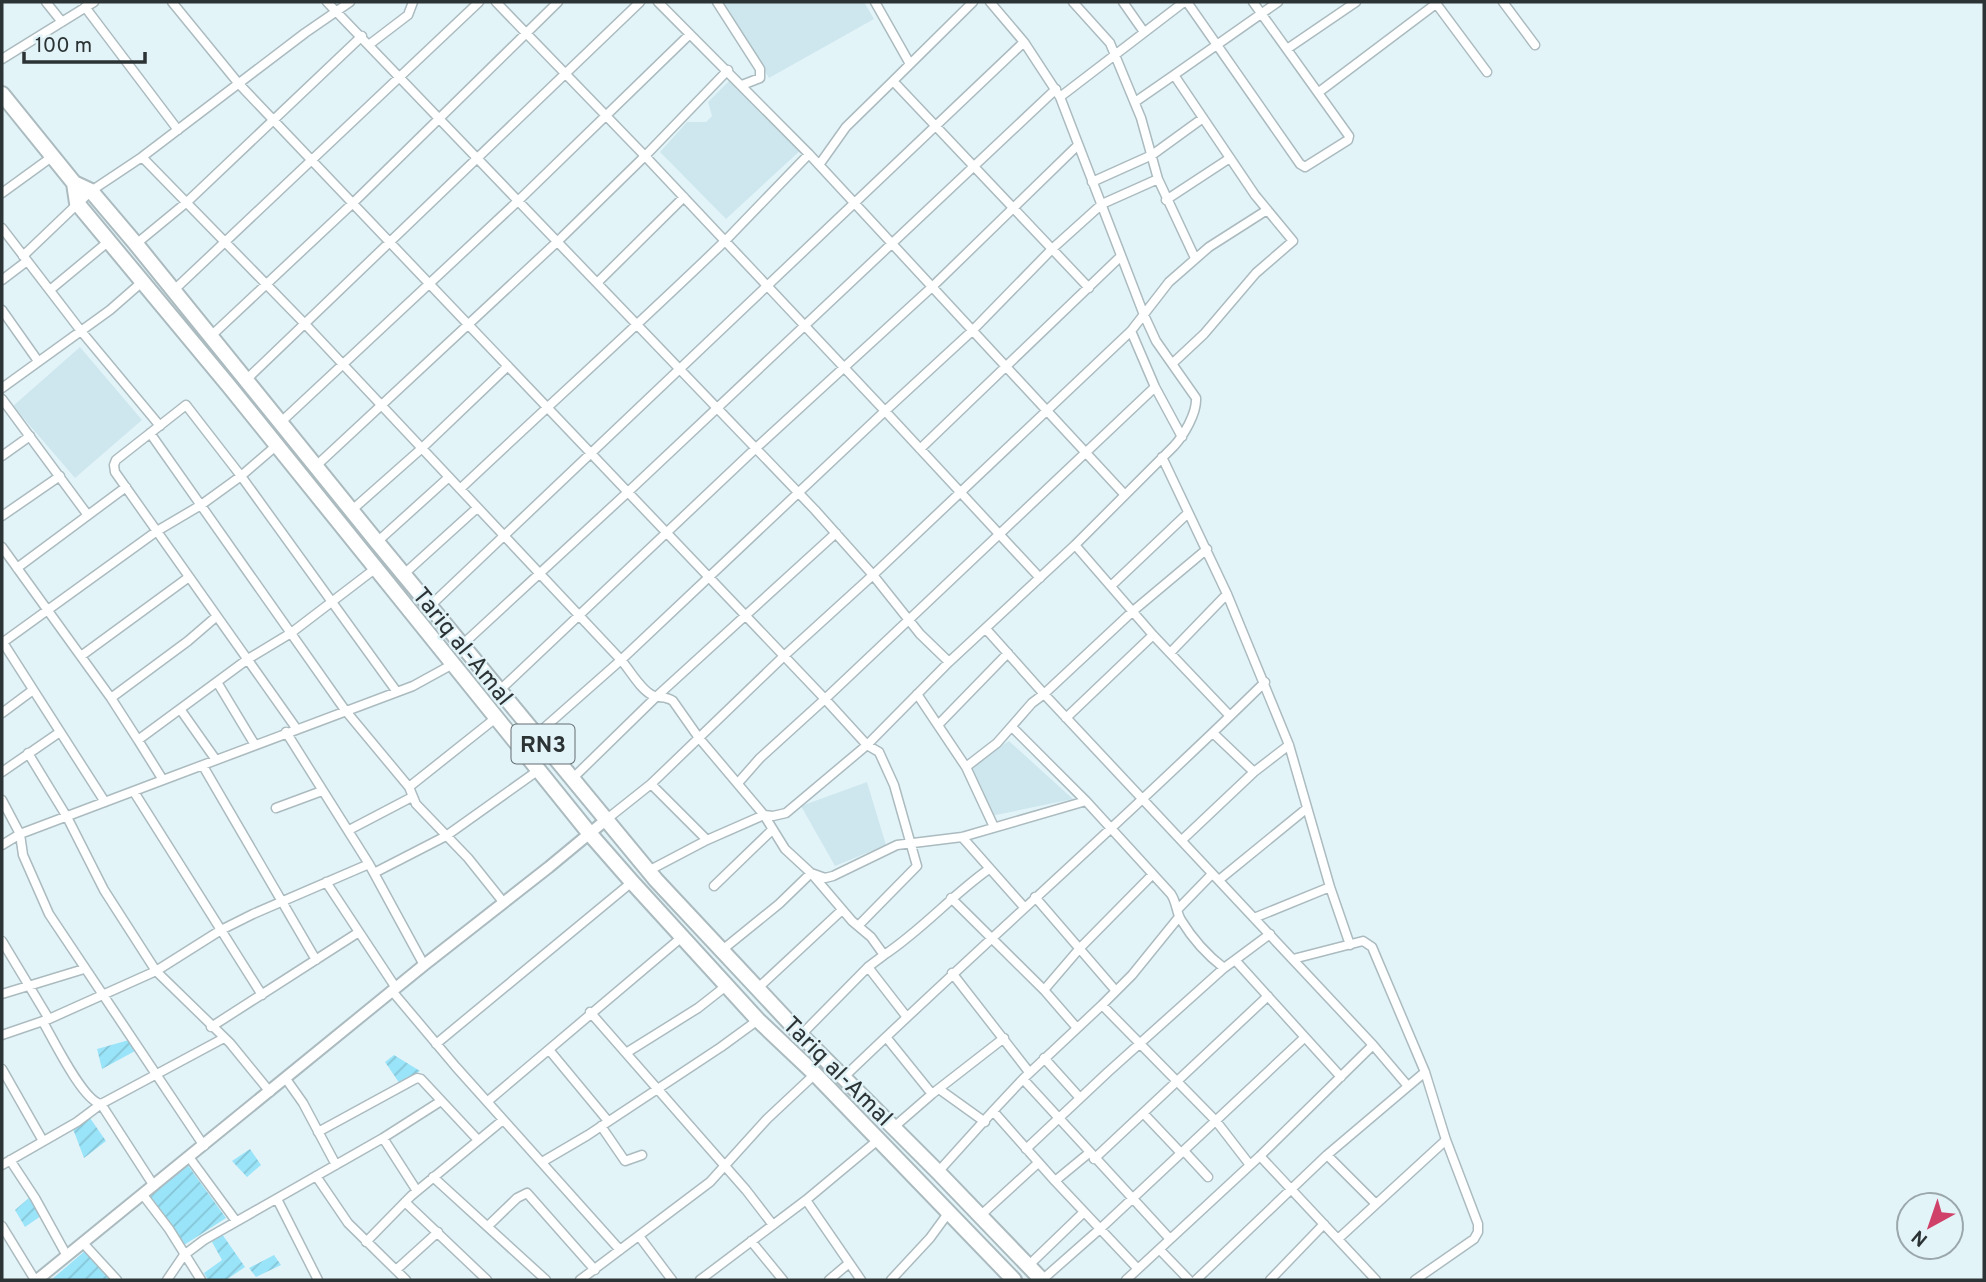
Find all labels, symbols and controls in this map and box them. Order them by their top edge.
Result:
scale bar [24,21,145,65]
text: 100 m [35,33,92,60]
street label: Tariq al-Amal [405,582,518,713]
road number: RN3 [512,724,574,764]
street label: Tariq al-Amal [775,1011,898,1134]
north arrow [1895,1191,1965,1261]
text: N [1907,1224,1933,1251]

